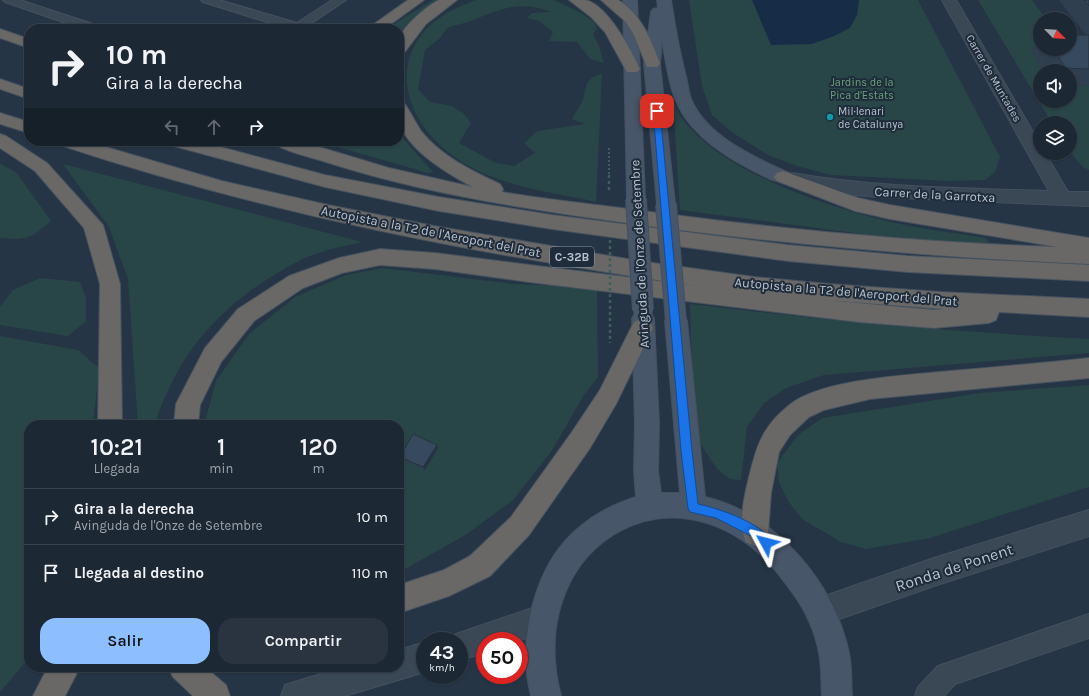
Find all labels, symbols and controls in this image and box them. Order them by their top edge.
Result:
north arrow [1033,12,1077,56]
map controls [1033,12,1077,160]
street label: Carrer de Muntades [963,32,1024,124]
text: 10 m [106,38,167,71]
icon: right [40,40,92,92]
button: sound [1033,64,1077,108]
text: Gira a la derecha [106,72,243,94]
park label: Jardins de la Pica d'Estats [830,76,894,102]
pin [640,94,674,128]
icon: arrive [646,100,668,122]
place label: Mil·lenari de Catalunya [838,105,903,131]
marker: Mil·lenari de Catalunya [825,112,835,122]
icon: left [161,116,183,138]
icon: ahead [203,116,225,138]
icon: right [245,116,267,138]
button: layers [1033,116,1077,160]
street label: Avinguda de l'Onze de Setembre [627,159,652,348]
street label: Carrer de la Garrotxa [874,184,996,205]
street label: Autopista a la T2 de l'Aeroport del Prat [320,203,542,260]
road number: C-32B [550,247,594,267]
street label: Autopista a la T2 de l'Aeroport del Prat [734,274,958,309]
text: 10:21 [91,433,143,461]
text: 1 [217,433,225,461]
text: 120 [300,433,337,461]
text: Llegada [94,461,140,476]
text: min [209,461,233,476]
text: m [313,461,325,476]
text: Gira a la derecha [74,500,194,518]
icon: right [40,506,62,528]
text: 10 m [357,508,388,526]
text: Avinguda de l'Onze de Setembre [74,518,262,533]
position arrow [745,522,787,564]
street label: Ronda de Ponent [893,539,1016,596]
icon: arrive [40,562,62,584]
text: Llegada al destino [74,564,204,582]
text: 110 m [352,564,388,582]
button: Salir [40,618,210,664]
button: Compartir [218,618,388,664]
speed limit sign: 50 [476,632,528,684]
text: 43 [430,641,454,664]
text: km/h [429,662,455,674]

